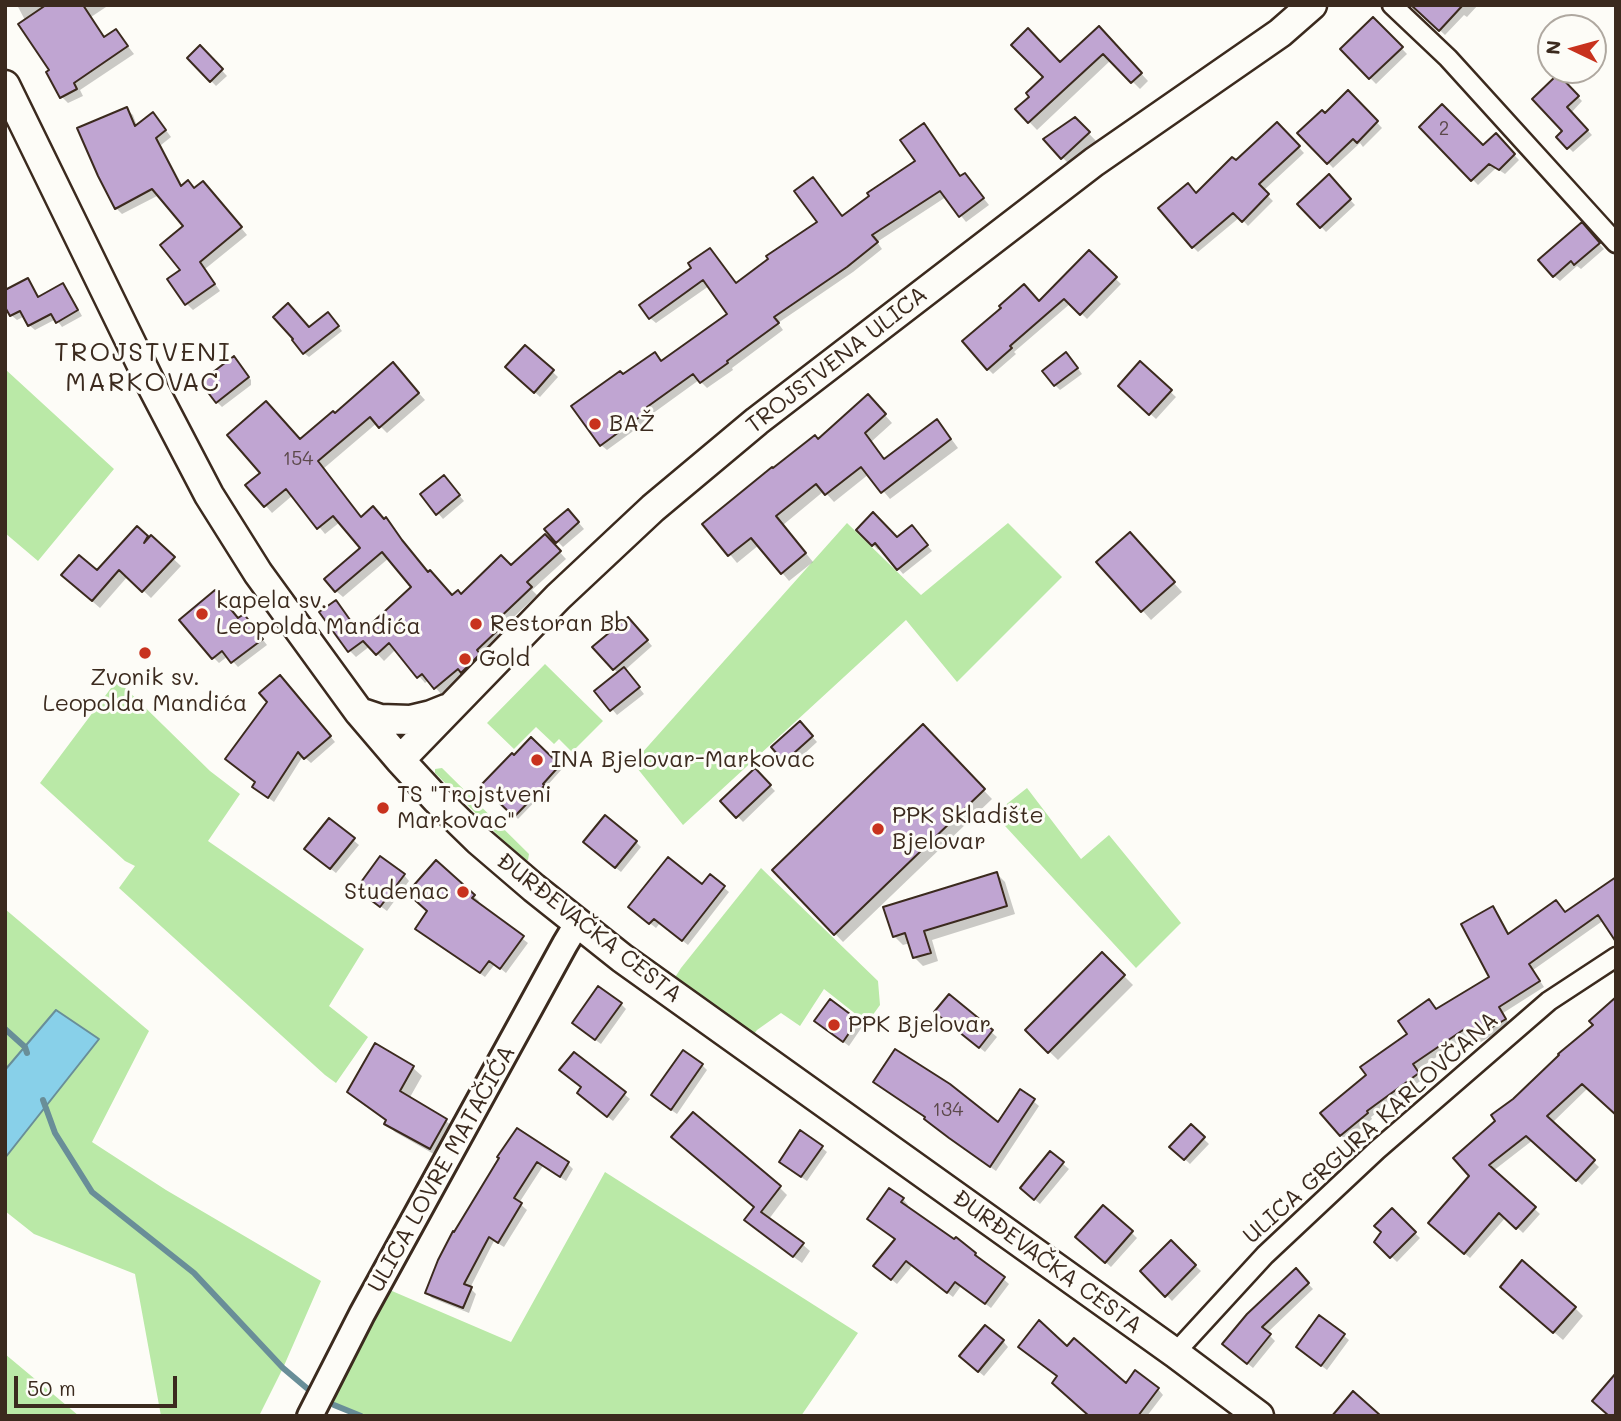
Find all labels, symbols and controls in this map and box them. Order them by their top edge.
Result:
north arrow [1537,14,1607,84]
text: N [1539,39,1566,56]
house number: 2 [1439,118,1449,140]
street label: TROJSTVENA ULICA [741,281,933,439]
district label: TROJSTVENI MARKOVAC [56,337,230,398]
place label: BAŽ [609,410,655,438]
marker: BAŽ [587,416,603,432]
house number: 154 [283,448,313,470]
place label: kapela sv. Leopolda Mandića [216,587,421,641]
marker: kapela sv. Leopolda Mandića [194,606,210,622]
place label: Restoran Bb [490,610,629,638]
marker: Restoran Bb [468,616,484,632]
marker: Zvonik sv. Leopolda Mandića [137,645,153,661]
place label: Gold [479,645,530,673]
marker: Gold [457,651,473,667]
place label: Zvonik sv. Leopolda Mandića [43,664,247,718]
place label: INA Bjelovar-Markovac [551,746,815,774]
marker: INA Bjelovar-Markovac [529,752,545,768]
place label: TS "Trojstveni Markovac" [397,781,551,835]
marker: TS "Trojstveni Markovac" [375,800,391,816]
place label: PPK Skladište Bjelovar [892,802,1044,856]
marker: PPK Skladište Bjelovar [870,821,886,837]
street label: ĐURĐEVAČKA CESTA [491,847,687,1009]
place label: Studenac [344,878,449,906]
marker: Studenac [455,884,471,900]
street label: ULICA GRGURA KARLOVČANA [1238,1006,1504,1250]
place label: PPK Bjelovar [848,1011,991,1039]
marker: PPK Bjelovar [826,1017,842,1033]
street label: ULICA LOVRE MATAČIĆA [363,1041,521,1297]
house number: 134 [933,1099,963,1121]
street label: ĐURĐEVAČKA CESTA [947,1184,1147,1340]
scale bar [18,1362,180,1406]
text: 50 m [27,1374,76,1401]

